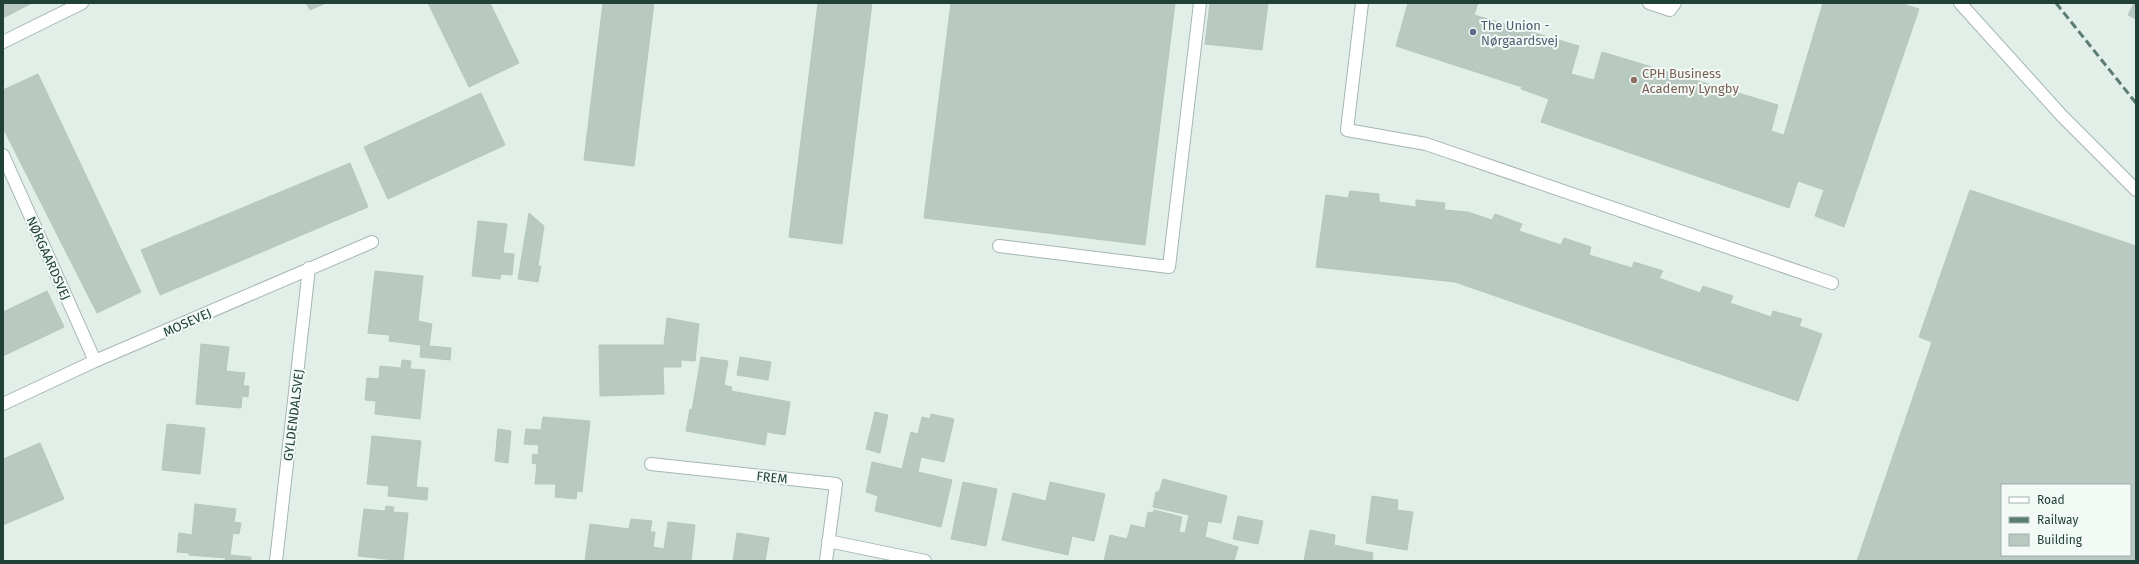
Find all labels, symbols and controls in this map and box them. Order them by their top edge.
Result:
place label: The Union - Nørgaardsvej [1481,18,1558,48]
marker: The Union - Nørgaardsvej [1468,27,1478,37]
place label: CPH Business Academy Lyngby [1642,66,1739,96]
marker: CPH Business Academy Lyngby [1629,75,1639,85]
street label: NØRGAARDSVEJ [23,214,74,302]
street label: MOSEVEJ [161,305,214,340]
street label: GYLDENDALSVEJ [280,368,307,462]
street label: FREM [756,468,788,487]
legend [2001,484,2131,556]
text: Road [2037,493,2065,507]
text: Railway [2037,513,2078,527]
text: Building [2037,533,2083,547]

